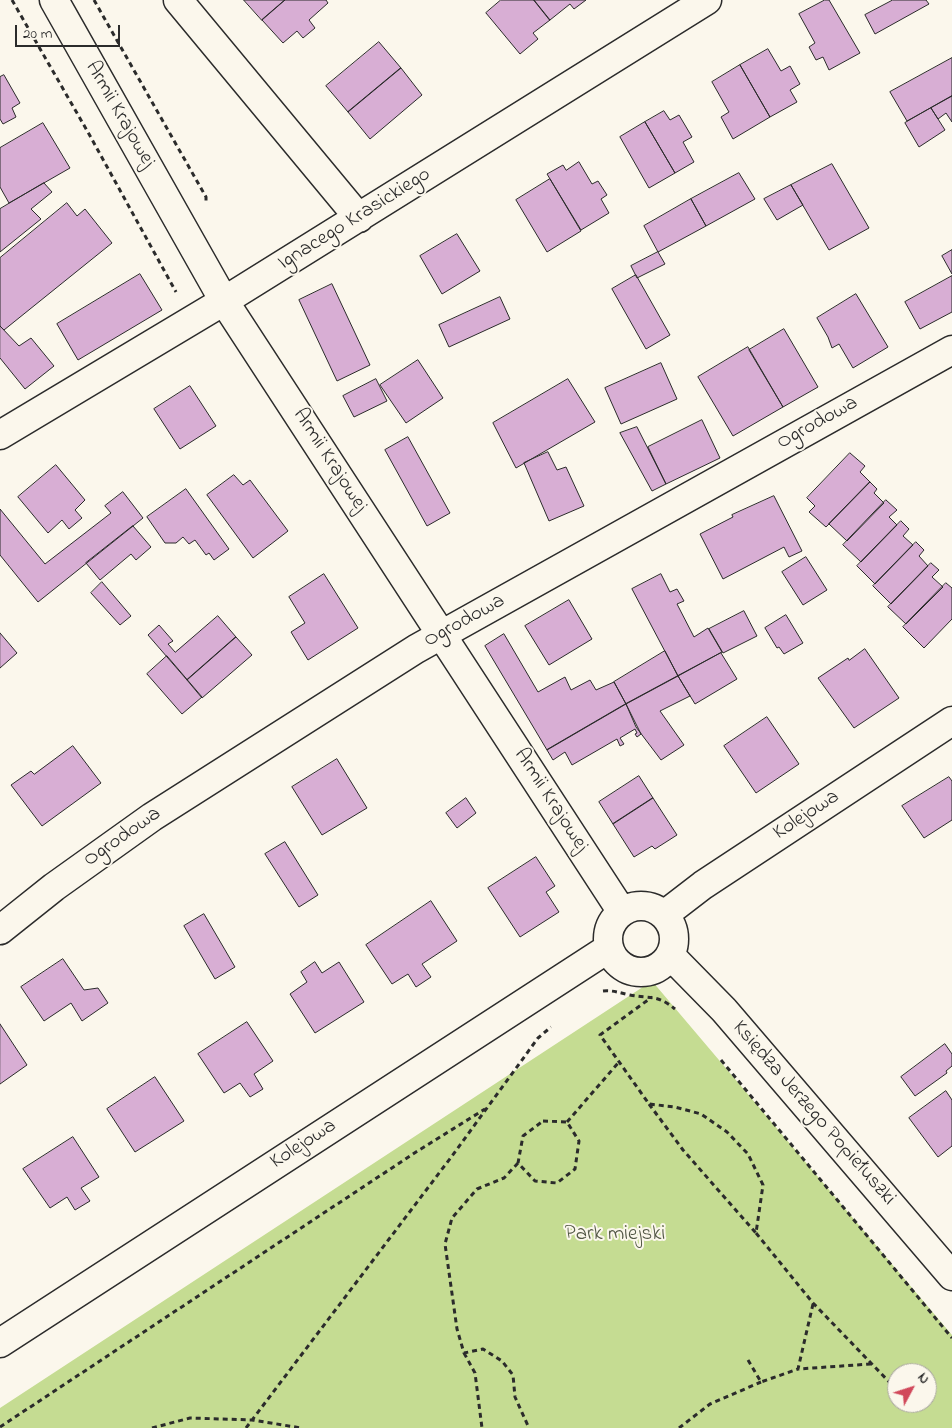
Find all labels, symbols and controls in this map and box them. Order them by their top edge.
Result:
scale bar [18,15,122,47]
text: 20 m [23,23,52,45]
street label: Armii Krajowej [78,57,160,173]
street label: Ignacego Krasickiego [274,163,436,277]
street label: Ogrodowa [773,392,863,456]
street label: Armii Krajowej [286,404,372,518]
street label: Ogrodowa [420,590,510,654]
street label: Armii Krajowej [507,744,593,858]
street label: Kolejowa [769,785,845,847]
street label: Ogrodowa [80,802,166,874]
street label: Księdza Jerzego Popiełuszki [726,1016,900,1212]
street label: Kolejowa [266,1114,342,1176]
park label: Park miejski [565,1223,665,1249]
north arrow [887,1363,937,1413]
text: N [912,1368,934,1389]

